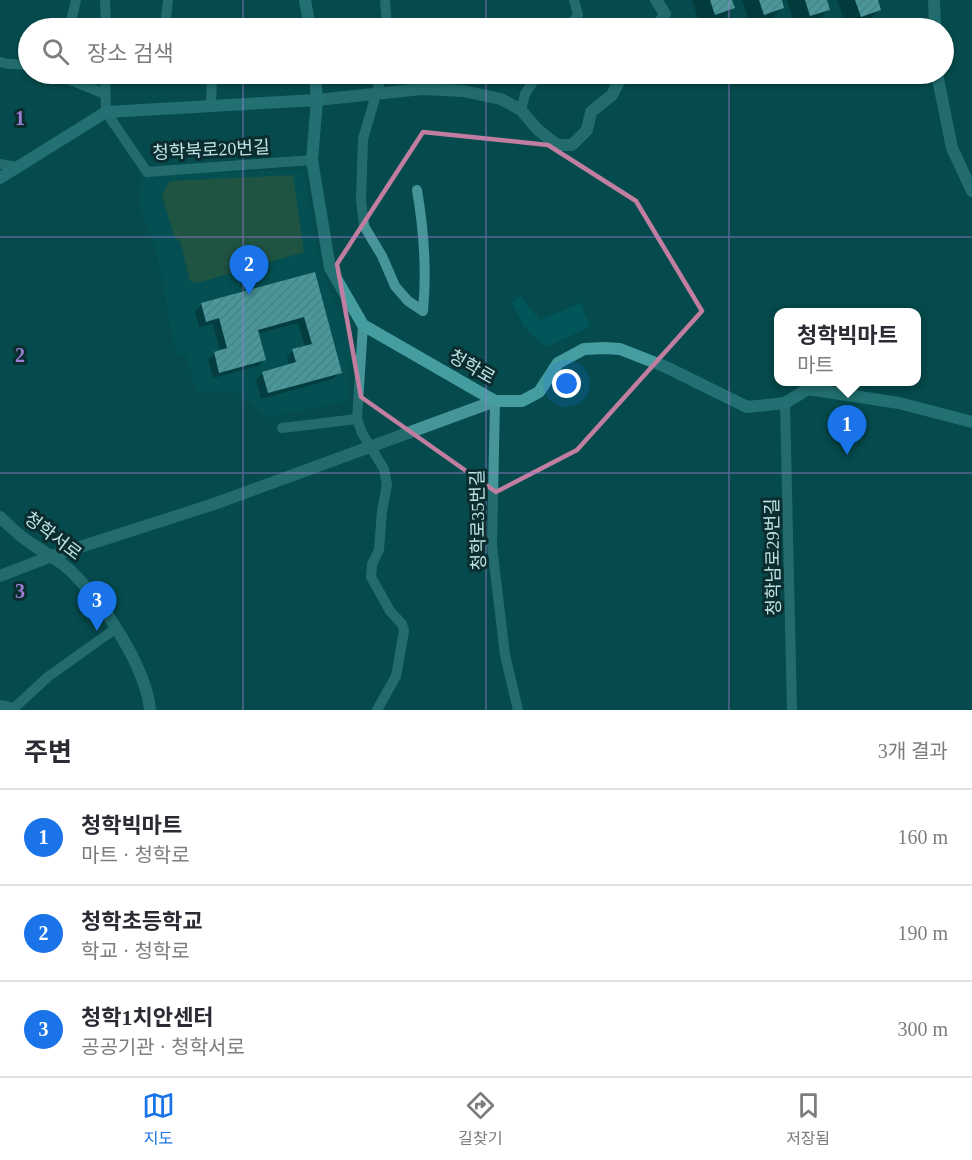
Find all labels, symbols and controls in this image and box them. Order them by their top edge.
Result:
search box [18,18,954,84]
icon: search [39,35,72,68]
text: 장소 검색 [87,41,173,66]
text: 1 [15,107,25,129]
street label: 청학북로20번길 [152,137,270,163]
pin: 2 [230,246,268,295]
popup [774,308,921,386]
text: 청학빅마트 [797,323,898,348]
text: 2 [15,344,25,366]
street label: 청학로 [445,346,499,388]
text: 마트 [797,354,834,376]
your location [552,369,581,398]
pin: 1 [828,406,866,455]
street label: 청학로35번길 [467,469,489,571]
street label: 청학남로29번길 [762,498,784,616]
street label: 청학서로 [21,508,85,564]
text: 3 [15,580,25,602]
pin: 3 [78,582,116,631]
text: 주변 [24,738,72,767]
text: 3개 결과 [878,740,948,762]
text: 청학빅마트 [81,813,182,838]
text: 1 [39,826,49,848]
text: 160 m [897,826,948,848]
text: 마트 · 청학로 [81,844,190,866]
text: 청학초등학교 [81,909,202,934]
text: 2 [39,922,49,944]
text: 190 m [897,922,948,944]
text: 학교 · 청학로 [81,940,190,962]
text: 청학1치안센터 [81,1005,213,1030]
text: 3 [39,1018,49,1040]
text: 300 m [897,1018,948,1040]
text: 공공기관 · 청학서로 [81,1036,245,1058]
tab: 지도 [142,1089,175,1149]
tab: 길찾기 [458,1089,502,1149]
tab: 저장됨 [786,1089,830,1149]

